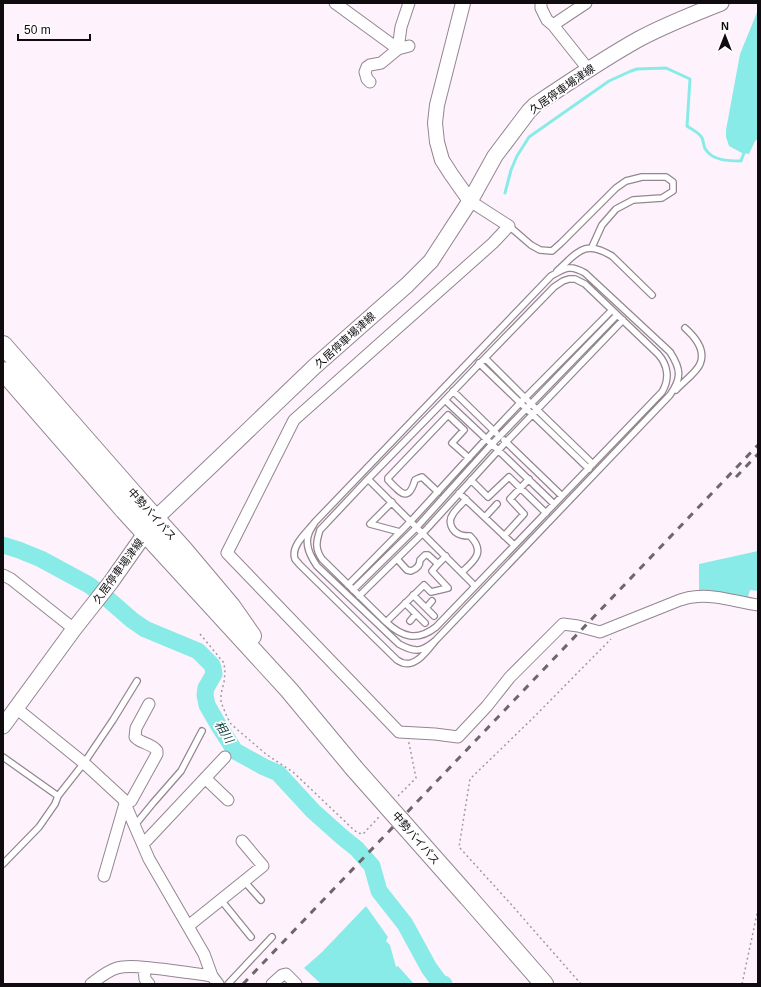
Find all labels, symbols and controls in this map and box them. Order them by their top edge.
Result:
scale bar [18,16,90,42]
north arrow [705,16,745,56]
text: N [721,20,729,32]
text: 50 m [24,23,51,37]
street label: 久居停車場津線 [527,62,597,116]
street label: 久居停車場津線 [312,310,378,370]
street label: 中勢バイパス [126,486,178,542]
street label: 久居停車場津線 [91,536,145,606]
water label: 相川 [212,718,237,748]
street label: 中勢バイパス [390,809,442,867]

